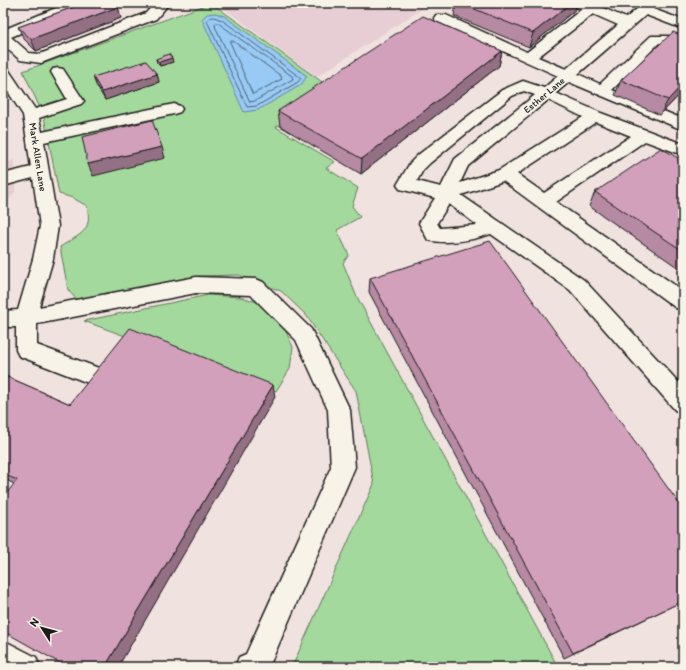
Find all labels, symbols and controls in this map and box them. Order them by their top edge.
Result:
street label: Esther Lane [521,74,568,116]
street label: Mark Allen Lane [26,122,50,192]
north arrow [22,608,62,648]
text: N [27,616,42,629]

